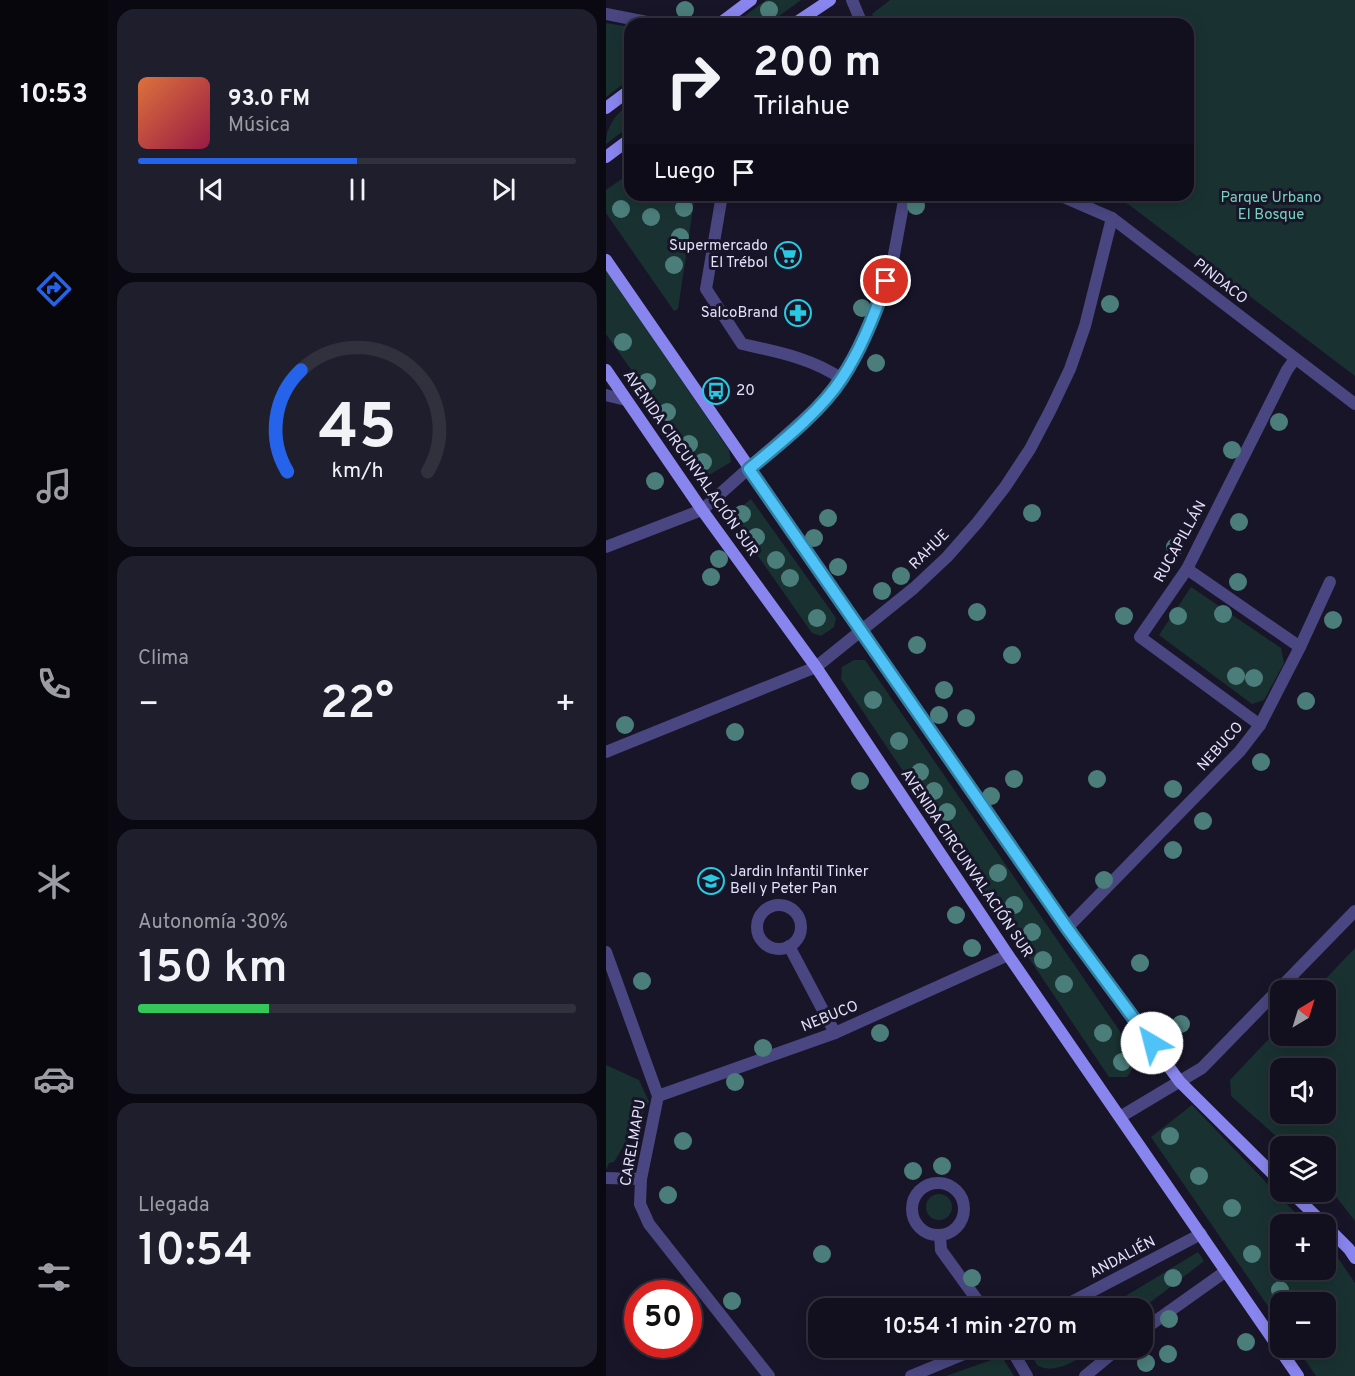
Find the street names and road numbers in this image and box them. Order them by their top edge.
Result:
street label: PINDACO [1189,255,1251,309]
street label: AVENIDA CIRCUNVALACIÓN SUR [618,366,763,561]
street label: RUCAPILLÁN [1150,497,1211,586]
street label: RAHUE [906,526,954,574]
street label: NEBUCO [1194,718,1248,776]
street label: AVENIDA CIRCUNVALACIÓN SUR [896,765,1038,962]
street label: NEBUCO [799,997,861,1037]
street label: CARELMAPU [617,1098,651,1188]
street label: ANDALIÉN [1086,1232,1159,1283]

